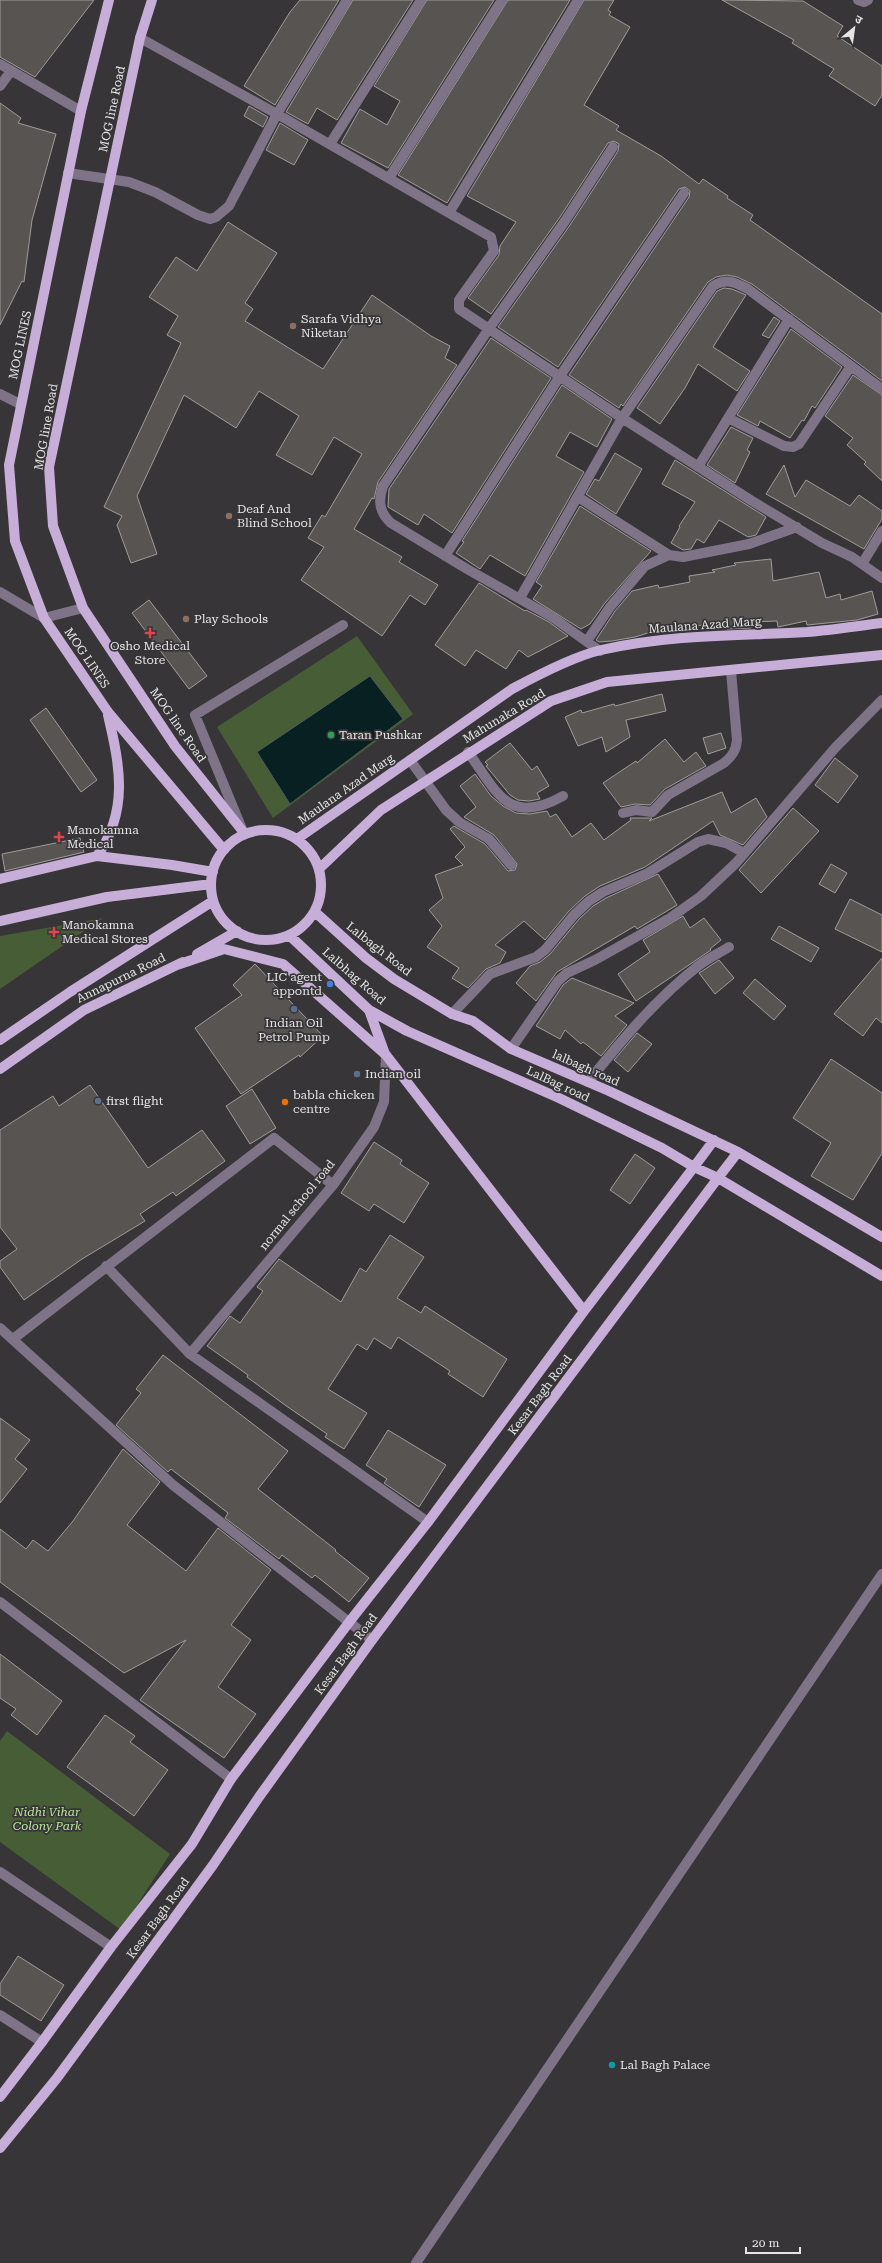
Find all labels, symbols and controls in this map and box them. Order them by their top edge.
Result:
north arrow [834,8,874,48]
text: उ [853,12,865,27]
street label: MOG line Road [96,64,128,153]
street label: MOG LINES [6,309,34,381]
place label: Sarafa Vidhya Niketan [301,312,382,340]
marker: Sarafa Vidhya Niketan [288,321,298,331]
street label: MOG line Road [31,382,61,471]
place label: Deaf And Blind School [237,502,312,530]
marker: Deaf And Blind School [224,511,234,521]
place label: Play Schools [194,612,268,626]
marker: Play Schools [181,614,191,624]
street label: Maulana Azad Marg [648,614,762,636]
street label: MOG LINES [62,625,112,691]
marker: Osho Medical Store [145,628,155,638]
place label: Osho Medical Store [110,639,190,667]
street label: MOG line Road [147,685,209,765]
street label: Mahunaka Road [460,686,548,746]
place label: Taran Pushkar [339,728,422,742]
marker: Taran Pushkar [326,730,336,740]
street label: Maulana Azad Marg [296,751,397,827]
place label: Manokamna Medical [67,823,139,851]
marker: Manokamna Medical [54,832,64,842]
place label: Manokamna Medical Stores [62,918,148,946]
street label: Lalbagh Road [344,919,415,979]
marker: Manokamna Medical Stores [49,927,59,937]
street label: Lalbhag Road [320,945,389,1007]
street label: Annapurna Road [74,950,168,1006]
place label: LIC agent appontd [267,970,323,998]
marker: LIC agent appontd [325,979,335,989]
marker: Indian Oil Petrol Pump [289,1004,299,1014]
place label: Indian Oil Petrol Pump [258,1016,330,1044]
street label: lalbagh road [550,1047,622,1089]
street label: LalBag road [524,1063,592,1105]
place label: Indian oil [365,1067,421,1081]
marker: Indian oil [352,1069,362,1079]
place label: babla chicken centre [293,1088,375,1116]
place label: first flight [106,1094,164,1108]
marker: first flight [93,1096,103,1106]
marker: babla chicken centre [280,1097,290,1107]
street label: normal school road [256,1157,338,1253]
street label: Kesar Bagh Road [505,1352,575,1438]
street label: Kesar Bagh Road [312,1611,380,1697]
park label: Nidhi Vihar Colony Park [13,1805,82,1833]
street label: Kesar Bagh Road [124,1875,192,1961]
place label: Lal Bagh Palace [620,2058,711,2072]
marker: Lal Bagh Palace [607,2060,617,2070]
scale bar [746,2229,800,2255]
text: 20 m [752,2236,779,2250]

